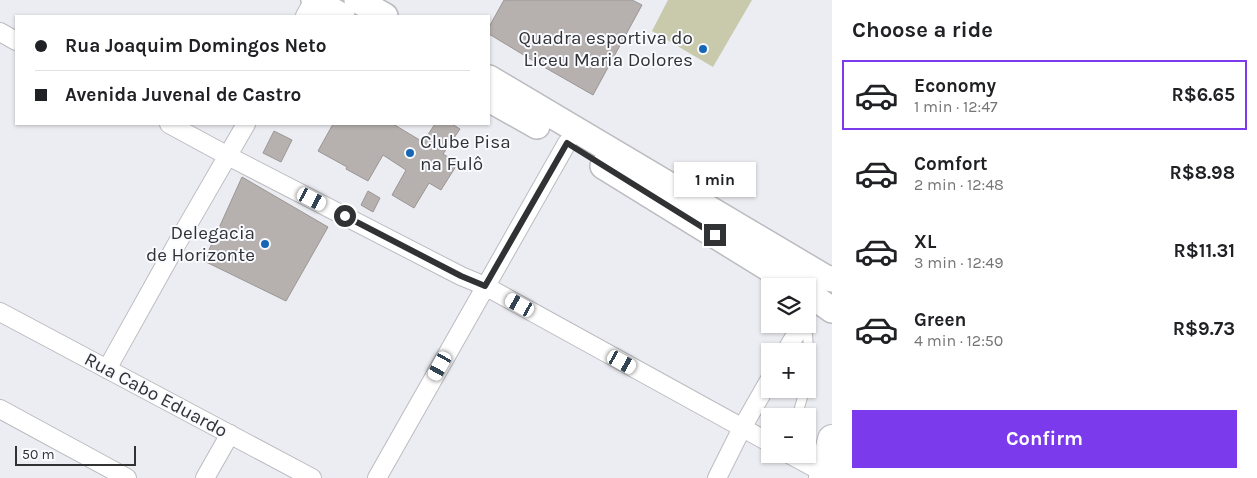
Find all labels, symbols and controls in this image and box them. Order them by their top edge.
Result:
text: Choose a ride [852,17,993,43]
place label: Quadra esportiva do Liceu Maria Dolores [518,27,693,71]
text: Rua Joaquim Domingos Neto [65,35,326,57]
marker: Quadra esportiva do Liceu Maria Dolores [697,43,709,55]
icon: car [854,73,899,118]
text: Economy [914,75,996,97]
text: Avenida Juvenal de Castro [65,84,301,106]
text: R$6.65 [1171,84,1235,106]
text: 1 min · 12:47 [914,97,998,116]
place label: Clube Pisa na Fulô [420,131,511,175]
marker: Clube Pisa na Fulô [404,147,416,159]
icon: car [854,151,899,196]
text: Comfort [914,153,988,175]
callout: 1 min [674,162,756,198]
text: R$8.98 [1169,162,1235,184]
text: 1 min [695,170,735,189]
text: 2 min · 12:48 [914,175,1004,194]
car [295,186,328,212]
route start [334,205,356,227]
place label: Delegacia de Horizonte [146,222,255,266]
route end [704,224,726,246]
icon: car [854,229,899,274]
text: XL [914,231,936,253]
marker: Delegacia de Horizonte [259,238,271,250]
text: R$11.31 [1173,240,1235,262]
text: 3 min · 12:49 [914,253,1004,272]
map controls [761,278,816,463]
button: layers [761,278,816,333]
car [503,291,536,319]
icon: car [854,307,899,352]
text: Green [914,309,966,331]
text: R$9.73 [1173,318,1235,340]
text: 4 min · 12:50 [914,331,1003,350]
button: + [761,343,816,398]
street label: Rua Cabo Eduardo [81,348,231,442]
car [605,348,638,376]
car [426,349,453,383]
button: − [761,408,816,463]
button: Confirm [852,410,1237,468]
scale bar [15,443,136,466]
text: 50 m [22,446,55,463]

